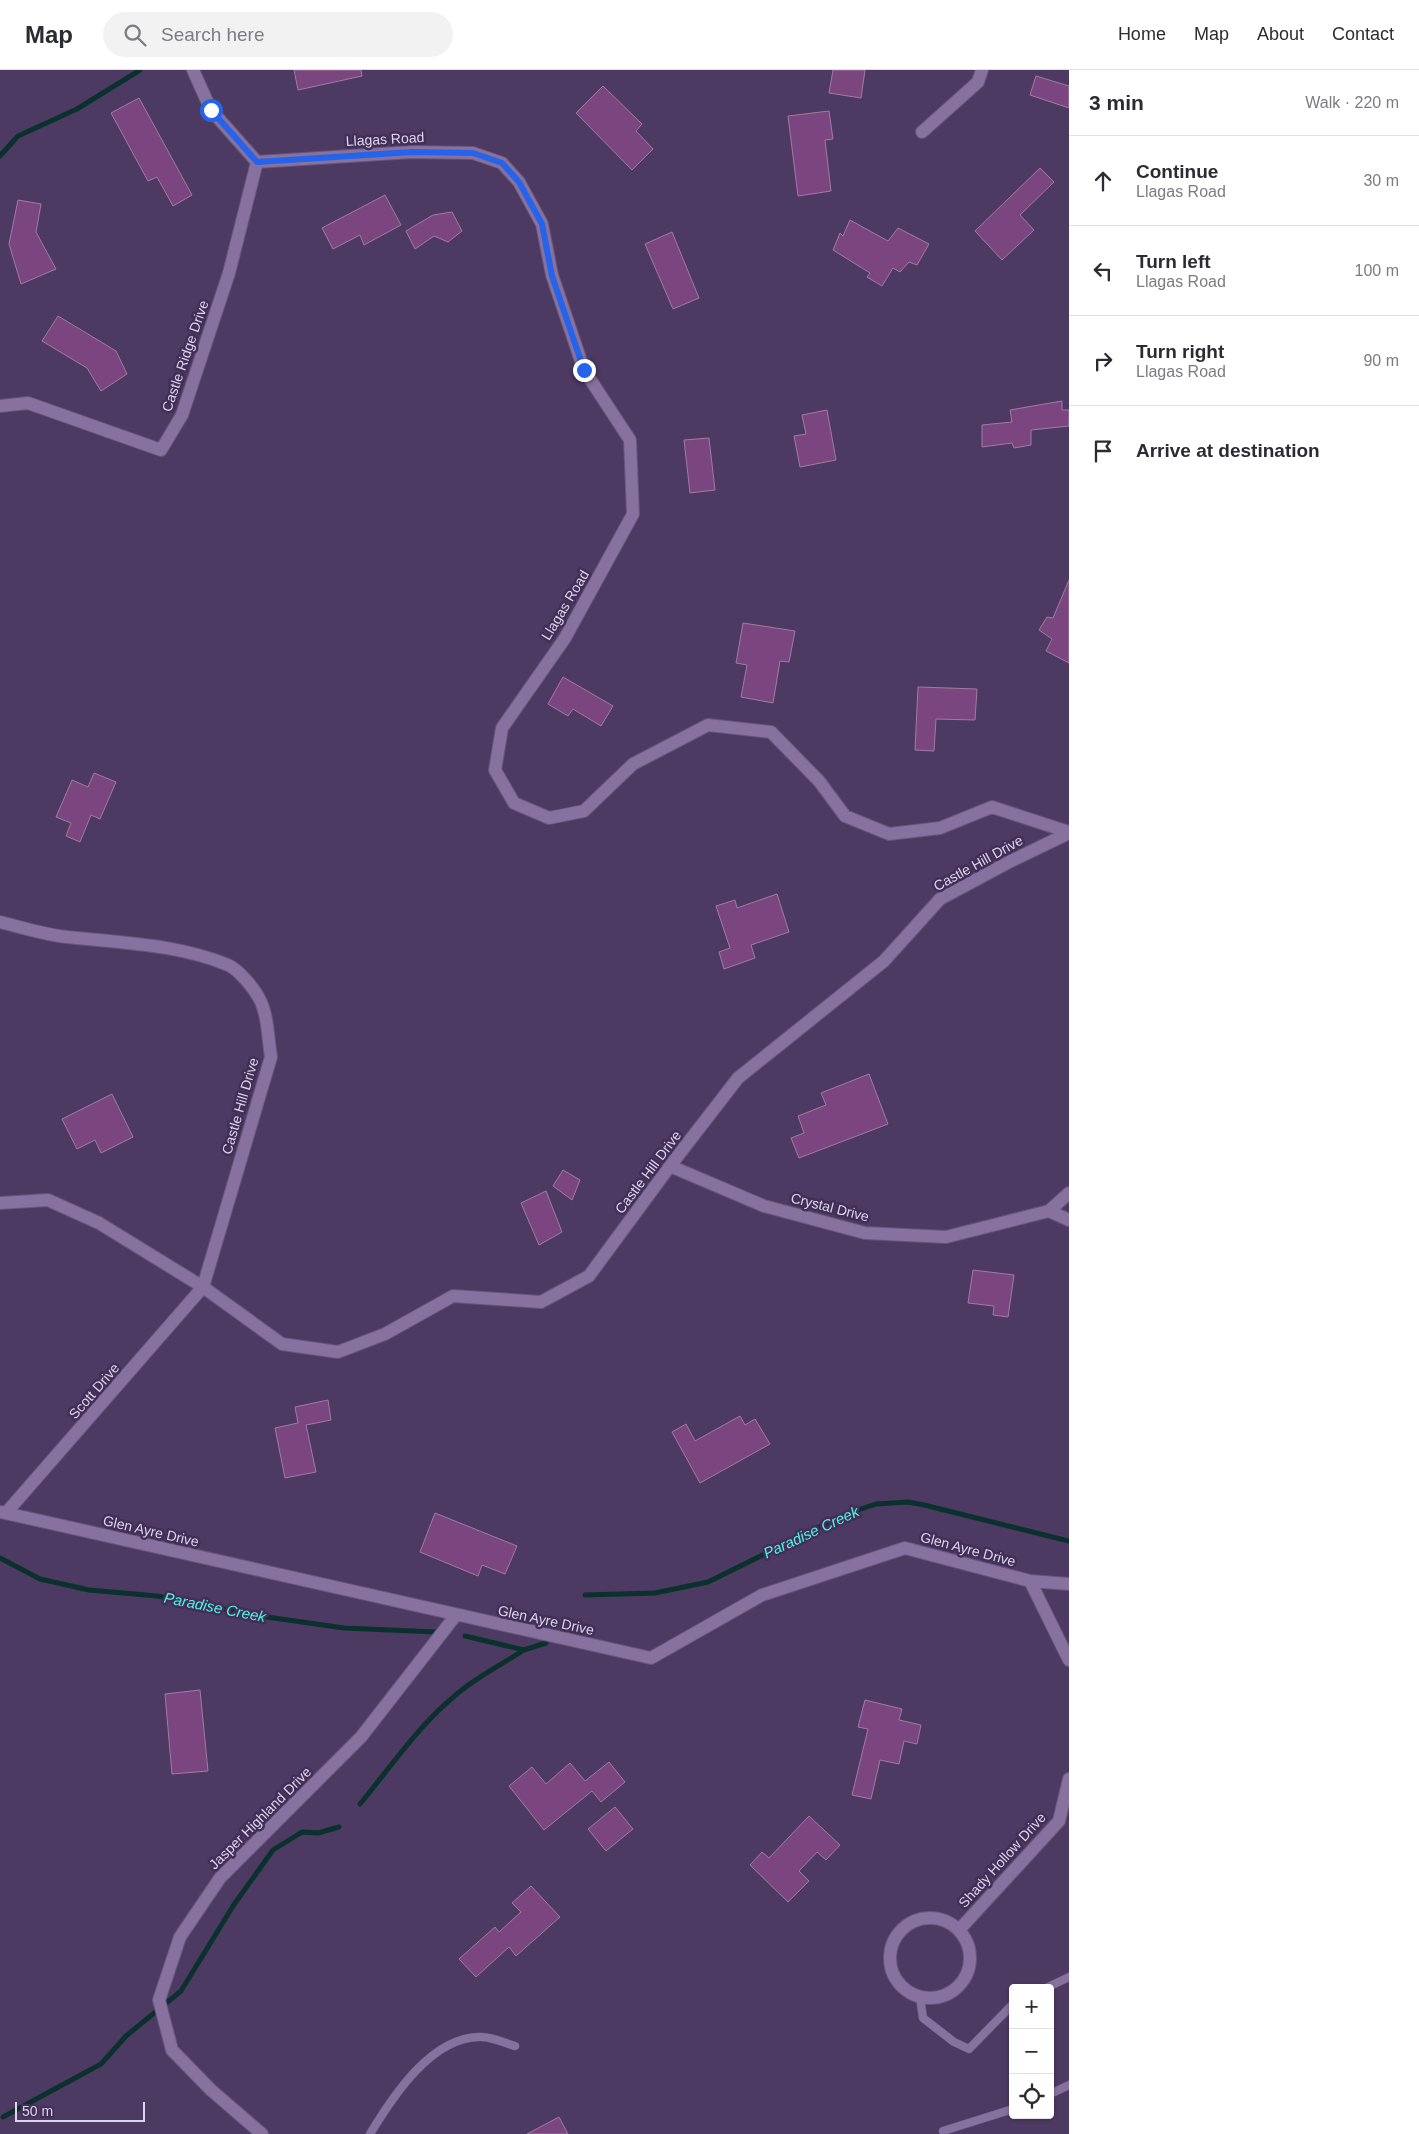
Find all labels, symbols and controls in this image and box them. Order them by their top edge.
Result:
search box [103,12,453,57]
text: Map [25,21,73,48]
icon: search [121,21,149,49]
text: Search here [161,24,265,45]
text: Home [1118,24,1166,44]
text: Map [1194,24,1229,44]
text: About [1257,24,1304,44]
text: Contact [1332,24,1394,44]
text: 3 min [1089,91,1144,114]
text: Walk · 220 m [1305,94,1399,111]
route start [200,99,223,122]
street label: Llagas Road [345,129,425,149]
text: Continue [1136,161,1218,182]
icon: ahead [1089,167,1117,195]
text: 30 m [1363,172,1399,189]
text: Llagas Road [1136,183,1226,200]
text: Turn left [1136,251,1211,272]
icon: left [1089,257,1117,285]
text: 100 m [1355,262,1399,279]
text: Llagas Road [1136,273,1226,290]
street label: Castle Ridge Drive [158,298,212,414]
text: Turn right [1136,341,1224,362]
icon: right [1089,347,1117,375]
text: 90 m [1363,352,1399,369]
route end [573,359,596,382]
text: Llagas Road [1136,363,1226,380]
icon: arrive [1089,437,1117,465]
text: Arrive at destination [1136,440,1320,461]
street label: Llagas Road [538,567,592,643]
street label: Castle Hill Drive [931,832,1026,894]
street label: Castle Hill Drive [219,1056,261,1156]
street label: Castle Hill Drive [612,1127,684,1217]
street label: Crystal Drive [789,1190,871,1225]
street label: Scott Drive [66,1360,123,1422]
water label: Paradise Creek [761,1502,863,1562]
street label: Glen Ayre Drive [102,1512,201,1550]
street label: Glen Ayre Drive [919,1529,1018,1569]
water label: Paradise Creek [163,1589,269,1625]
street label: Glen Ayre Drive [497,1602,596,1638]
street label: Jasper Highland Drive [206,1763,315,1872]
street label: Shady Hollow Drive [955,1809,1049,1911]
map controls [1009,1984,1054,2119]
button: + [1009,1984,1054,2029]
button: − [1009,2029,1054,2074]
button: locate [1009,2074,1054,2119]
scale bar [15,2099,145,2122]
text: 50 m [22,2103,53,2119]

